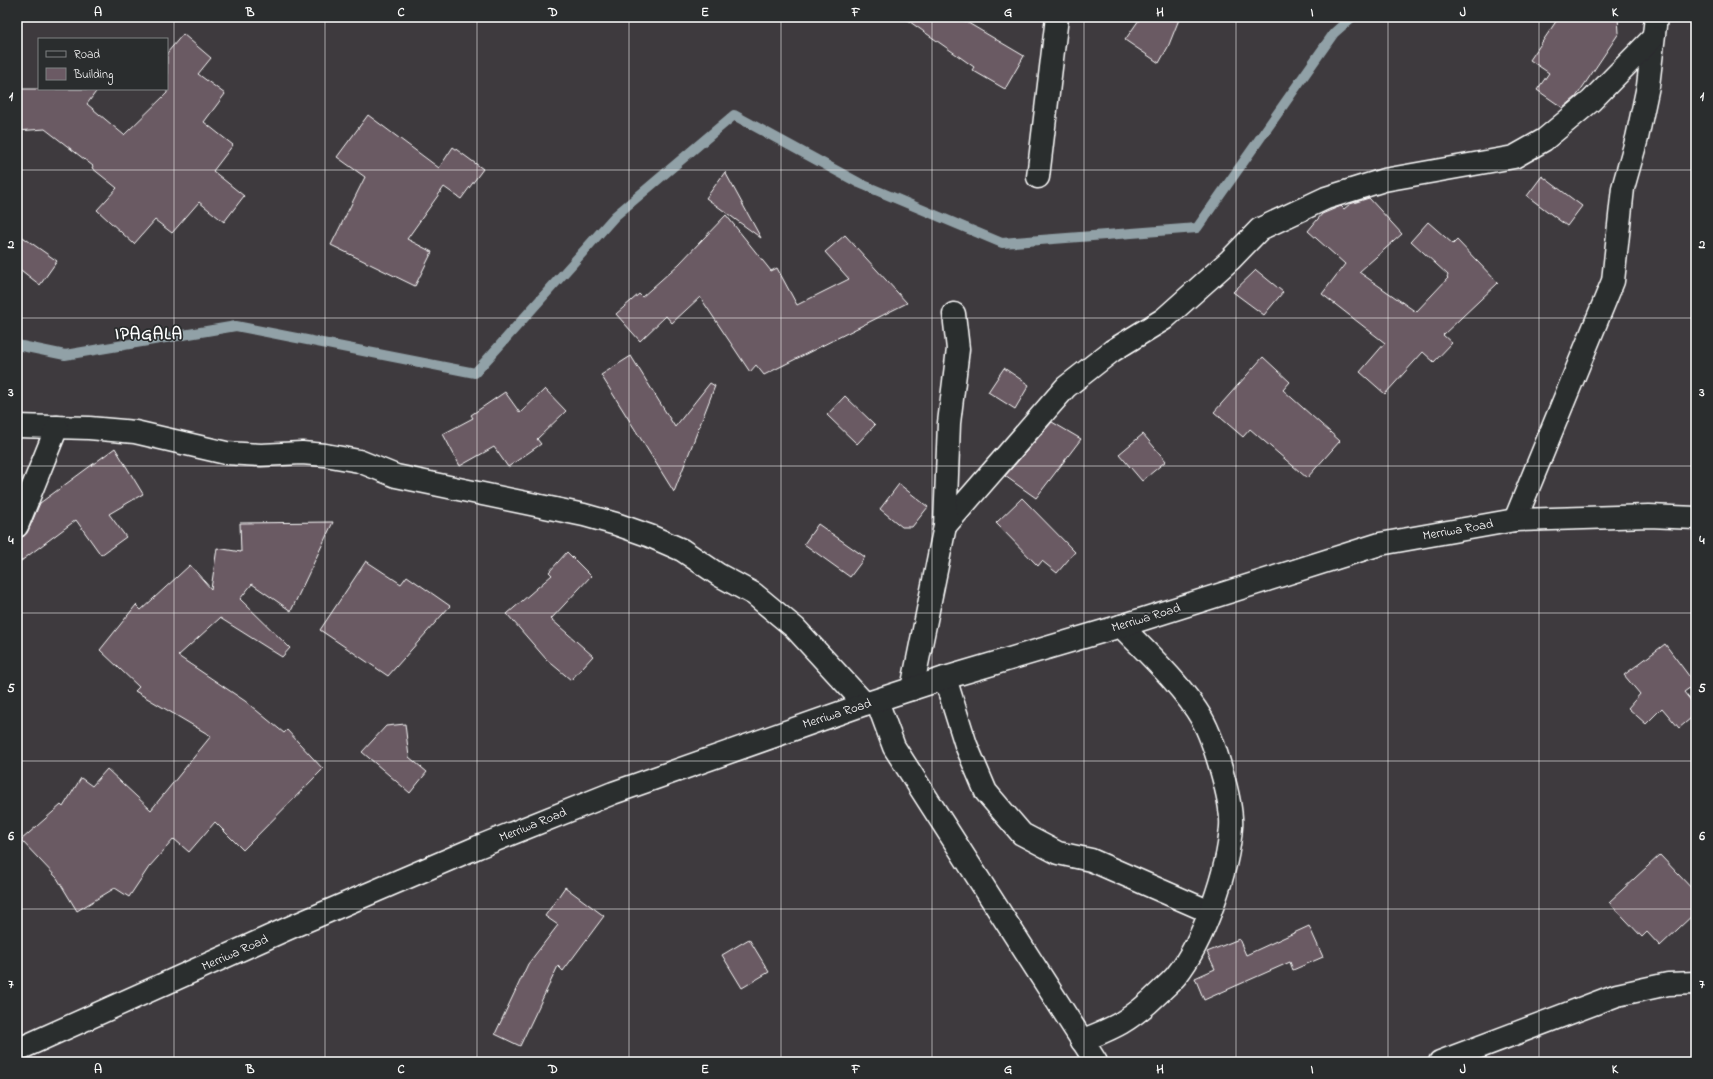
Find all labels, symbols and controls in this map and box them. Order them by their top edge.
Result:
text: A [94,3,102,22]
text: B [245,3,255,22]
text: C [397,3,405,22]
text: D [547,3,558,22]
text: E [701,3,709,22]
text: F [851,3,861,22]
text: G [1004,3,1012,22]
text: H [1156,3,1164,22]
text: I [1310,3,1314,22]
text: J [1460,3,1466,22]
text: K [1612,3,1619,22]
legend [38,38,168,90]
text: Road [74,46,100,64]
text: Building [73,66,113,85]
text: 1 [9,87,14,106]
text: 1 [1700,87,1705,106]
text: 2 [7,235,15,254]
text: 2 [1698,235,1706,254]
district label: IPAGALA [115,322,183,347]
text: 3 [7,383,14,402]
text: 3 [1698,383,1705,402]
street label: Merriwa Road [1421,514,1495,546]
text: 4 [7,531,14,550]
text: 4 [1698,531,1705,550]
street label: Merriwa Road [1109,598,1183,637]
text: 5 [7,679,15,698]
text: 5 [1698,679,1706,698]
street label: Merriwa Road [800,694,874,734]
street label: Merriwa Road [496,803,570,847]
text: 6 [7,827,14,846]
text: 6 [1698,827,1705,846]
street label: Merriwa Road [199,930,272,976]
text: 7 [8,975,14,994]
text: 7 [1699,975,1705,994]
text: A [94,1060,102,1079]
text: B [245,1060,255,1079]
text: C [397,1060,405,1079]
text: D [547,1060,558,1079]
text: E [701,1060,709,1079]
text: F [851,1060,861,1079]
text: G [1004,1060,1012,1079]
text: H [1156,1060,1164,1079]
text: I [1310,1060,1314,1079]
text: J [1460,1060,1466,1079]
text: K [1612,1060,1619,1079]

